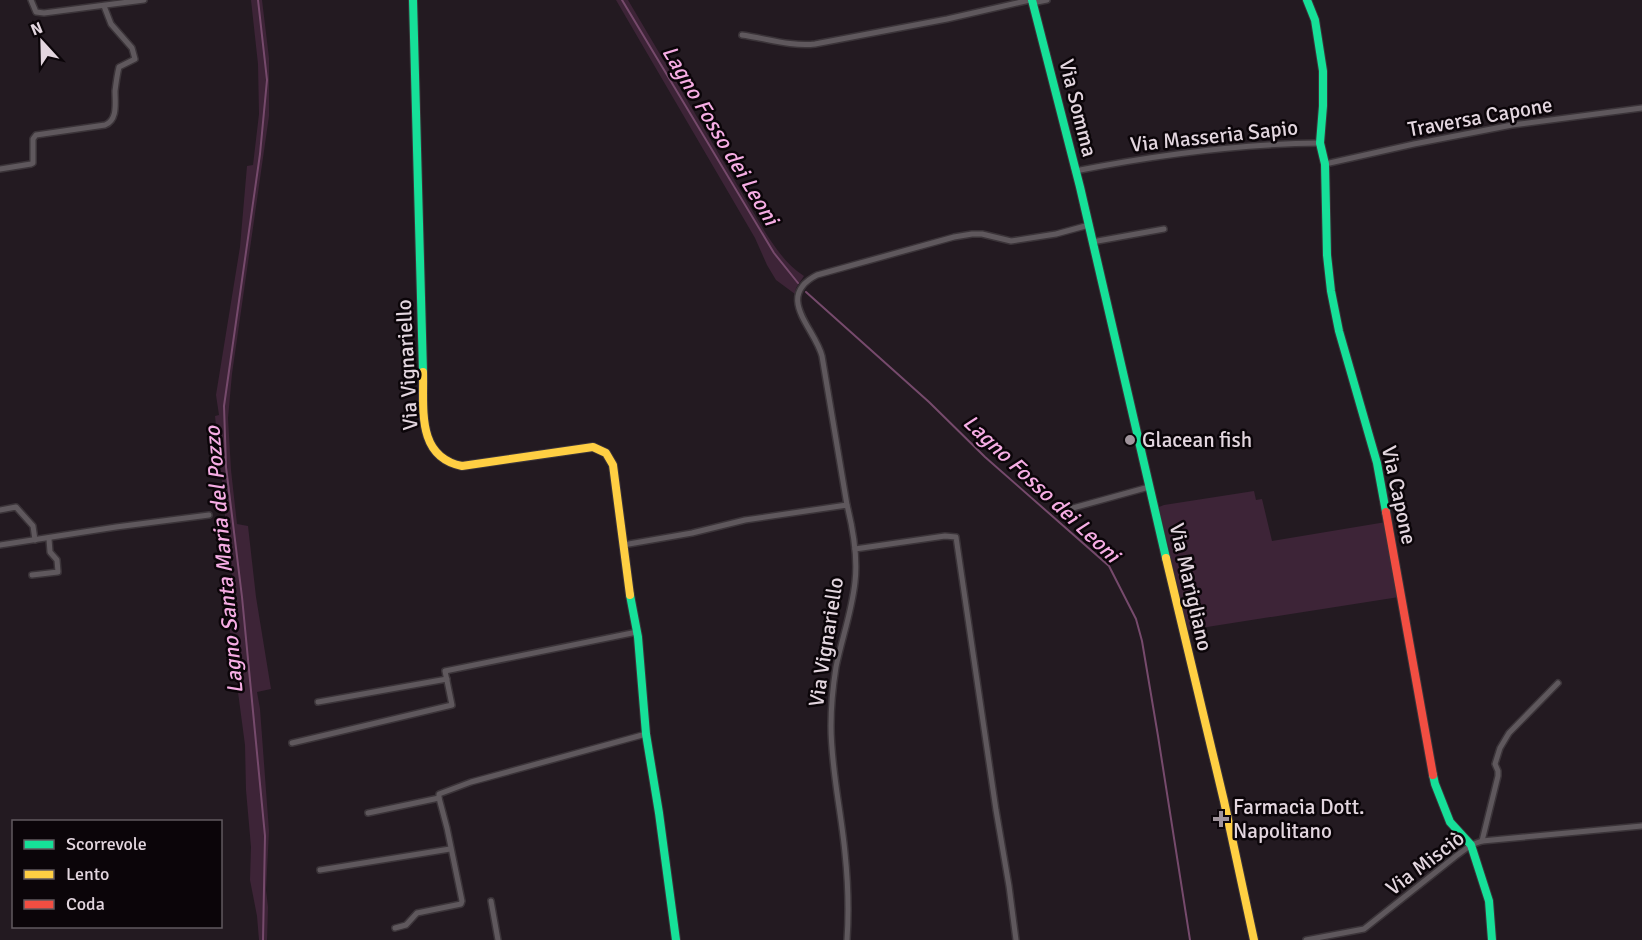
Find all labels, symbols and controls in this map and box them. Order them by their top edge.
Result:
north arrow [12,12,72,72]
text: N [28,18,46,40]
water label: Lagno Fosso dei Leoni [656,41,786,232]
street label: Via Somma [1053,56,1103,160]
street label: Traversa Capone [1406,91,1554,143]
street label: Via Masseria Sapio [1129,114,1299,158]
street label: Via Vignariello [391,299,423,431]
water label: Lagno Fosso dei Leoni [958,409,1127,569]
water label: Lagno Santa Maria del Pozzo [198,424,249,695]
place label: Glacean fish [1142,427,1252,453]
marker: Glacean fish [1123,433,1137,447]
street label: Via Capone [1376,443,1422,547]
street label: Via Marigliano [1164,521,1218,653]
street label: Via Vignariello [803,575,849,709]
place label: Farmacia Dott. Napolitano [1233,794,1365,844]
marker: Farmacia Dott. Napolitano [1214,812,1228,826]
legend [12,820,222,928]
street label: Via Misciò [1381,825,1469,901]
text: Scorrevole [66,833,147,855]
text: Lento [66,863,109,885]
text: Coda [66,893,105,915]

